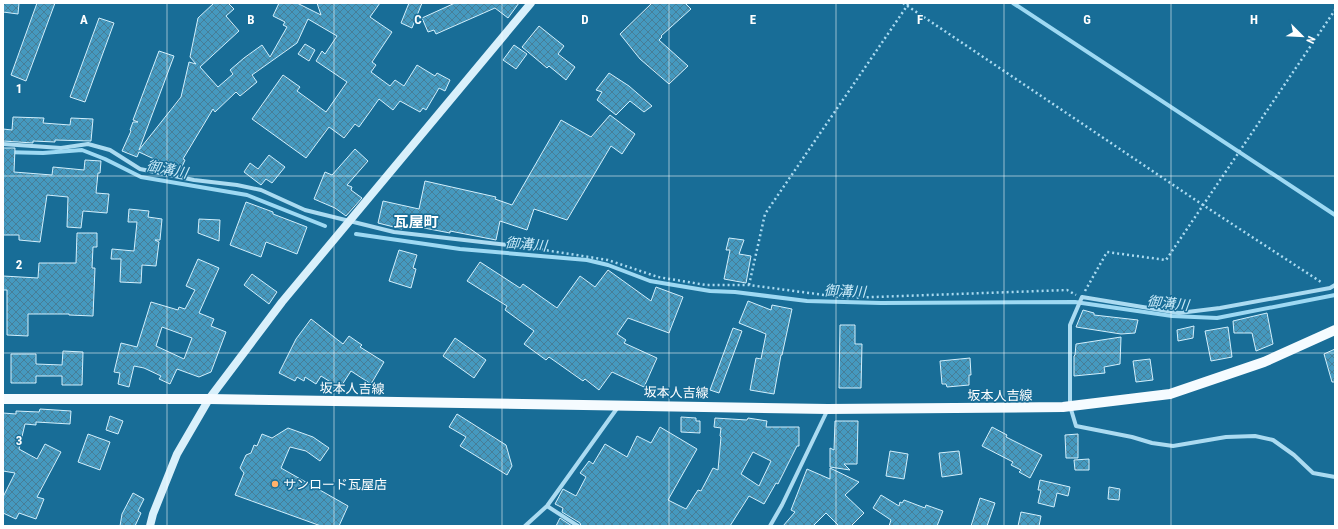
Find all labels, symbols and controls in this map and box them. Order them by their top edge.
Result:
text: A [80,12,88,27]
text: B [247,12,255,27]
text: C [414,12,422,27]
text: D [581,12,589,27]
text: E [750,12,757,27]
text: F [917,12,923,27]
text: G [1083,12,1091,27]
text: H [1250,12,1258,27]
north arrow [1282,16,1322,56]
text: N [1303,34,1318,46]
text: 1 [16,81,22,96]
water label: 御溝川 [145,157,191,181]
district label: 瓦屋町 [393,213,439,231]
water label: 御溝川 [504,234,550,254]
text: 2 [16,257,23,272]
water label: 御溝川 [824,282,868,300]
water label: 御溝川 [1146,293,1192,313]
street label: 坂本人吉線 [319,380,385,397]
street label: 坂本人吉線 [643,384,709,401]
street label: 坂本人吉線 [967,388,1033,403]
text: 3 [16,433,22,448]
place label: サンロード瓦屋店 [283,477,387,492]
marker: サンロード瓦屋店 [270,479,280,489]

